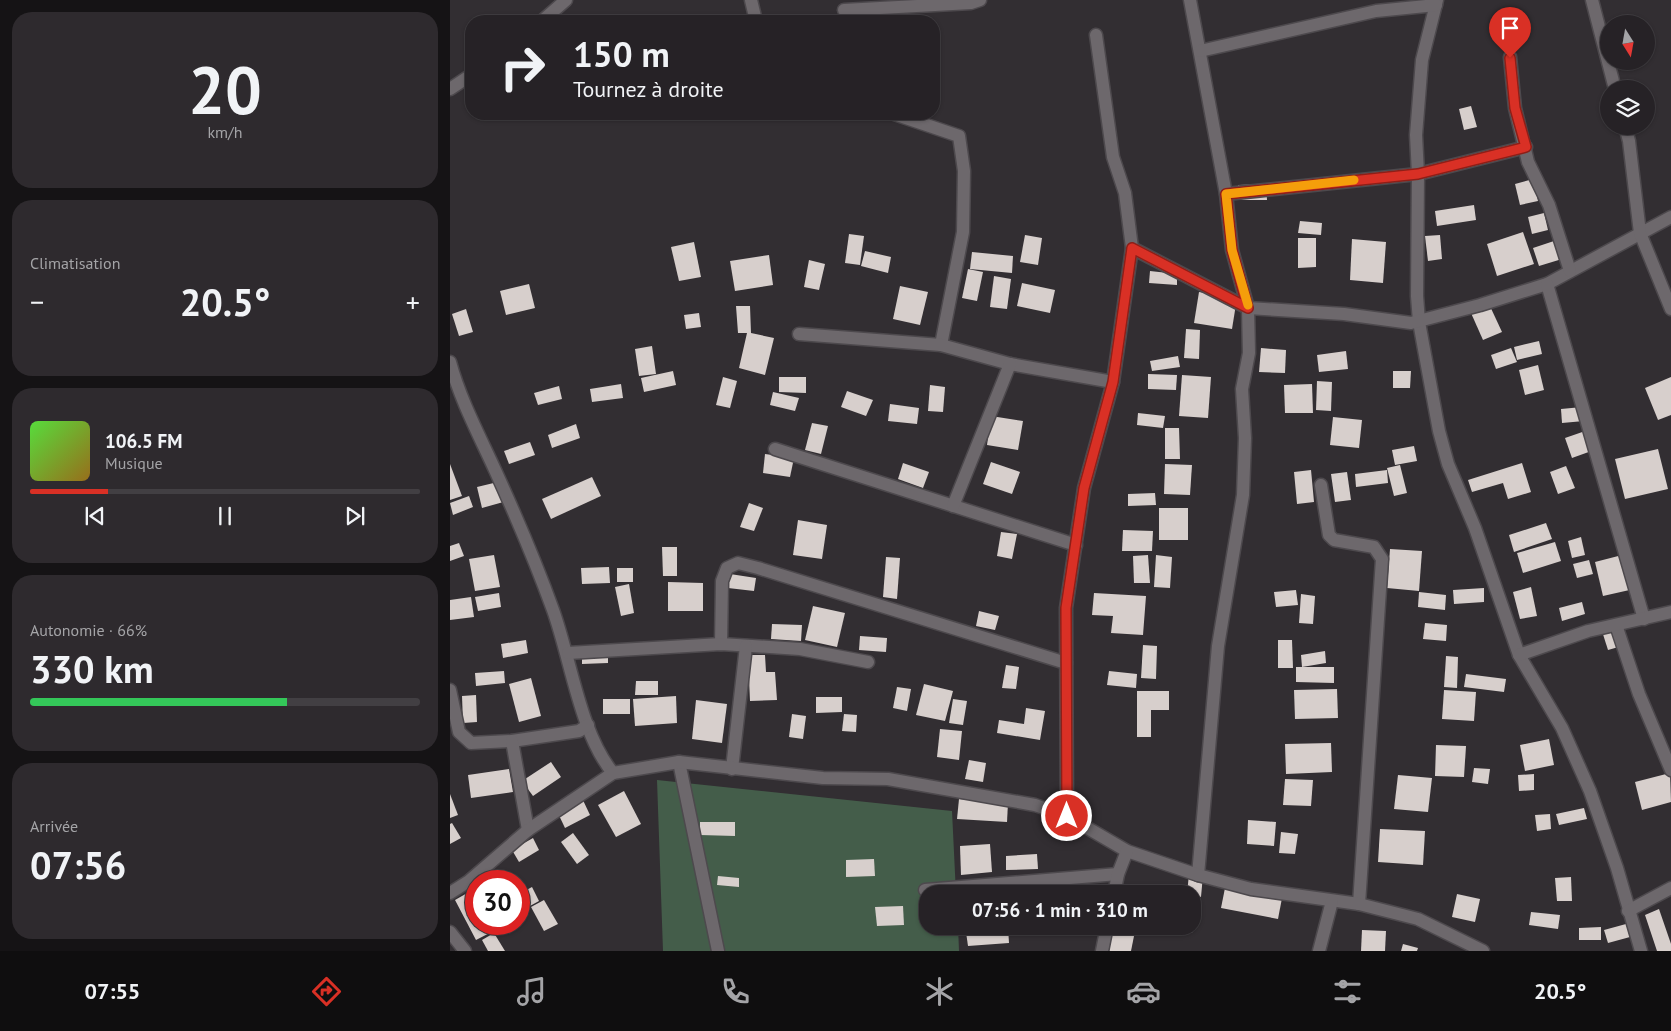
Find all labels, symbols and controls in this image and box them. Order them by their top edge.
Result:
pin [1489,7,1531,58]
icon: arrive [1496,14,1524,42]
north arrow [1600,15,1655,70]
map controls [1600,15,1655,135]
text: 150 m [573,31,670,77]
icon: right [490,35,555,100]
text: 20 [188,47,262,131]
text: Tournez à droite [573,75,724,103]
button: layers [1600,80,1655,135]
text: km/h [207,122,243,142]
text: Climatisation [30,253,120,273]
text: 20.5° [180,277,270,326]
text: − [30,283,44,320]
text: + [406,283,420,320]
text: 106.5 FM [105,429,182,453]
text: Musique [105,453,163,473]
icon: previous [81,502,109,530]
icon: pause [211,502,239,530]
icon: next [341,502,369,530]
text: Autonomie · 66% [30,620,147,640]
text: 330 km [30,644,154,693]
position arrow [1040,789,1092,841]
text: Arrivée [30,816,78,836]
text: 07:56 [30,840,126,889]
speed limit sign: 30 [465,870,530,935]
text: 07:56 · 1 min · 310 m [972,898,1148,922]
icon: directions [309,974,344,1009]
icon: music [514,974,549,1009]
icon: phone [718,974,753,1009]
icon: climate [922,974,957,1009]
icon: car [1126,974,1161,1009]
icon: filters [1330,974,1365,1009]
text: 07:55 [85,977,140,1005]
text: 20.5° [1534,977,1586,1005]

